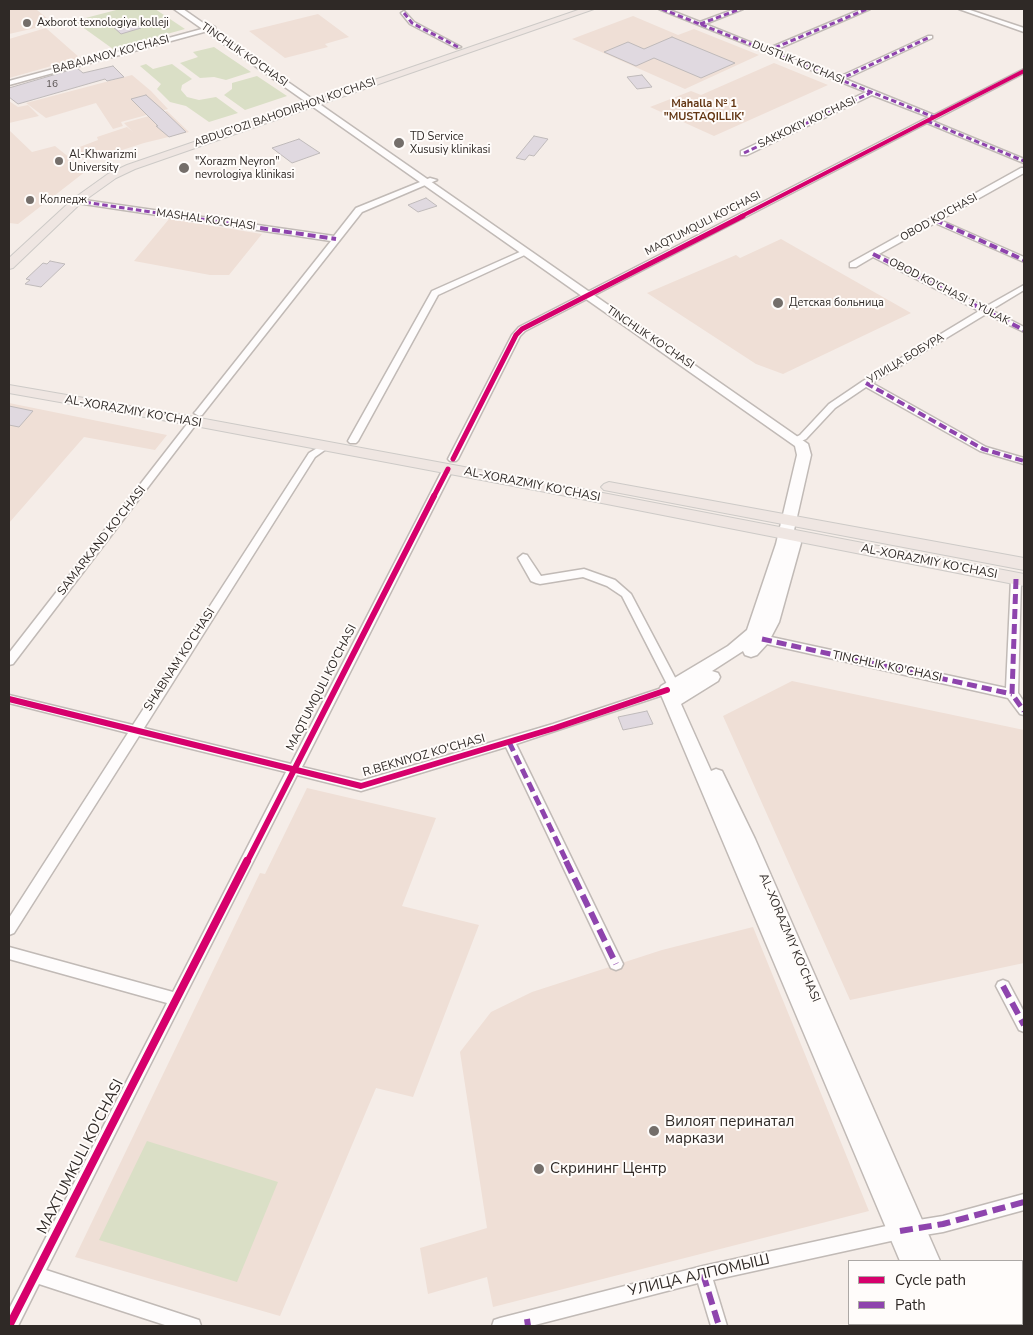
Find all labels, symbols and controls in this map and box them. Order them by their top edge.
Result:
place label: Axborot texnologiya kolleji [37,16,169,30]
marker: Axborot texnologiya kolleji [21,17,33,29]
street label: TINCHLIK KO'CHASI [198,20,290,90]
street label: BABAJANOV KO'CHASI [51,33,171,77]
street label: DUSTLIK KO'CHASI [750,38,846,88]
street label: ABDUG’OZI BAHODIRHON KO’CHASI [192,76,378,150]
house number: 16 [46,79,58,91]
street label: SAKKOKIY KO'CHASI [756,95,858,151]
district label: Mahalla № 1 "MUSTAQILLIK' [664,97,744,123]
place label: TD Service Xususiy klinikasi [410,130,490,156]
marker: TD Service Xususiy klinikasi [392,136,406,150]
place label: Al-Khwarizmi University [69,148,136,174]
marker: Al-Khwarizmi University [53,155,65,167]
place label: "Xorazm Neyron" nevrologiya klinikasi [195,155,294,181]
marker: "Xorazm Neyron" nevrologiya klinikasi [177,161,191,175]
street label: MAQTUMQULI KO'CHASI [643,189,763,259]
street label: OBOD KO'CHASI [898,191,980,245]
place label: Колледж [40,193,87,207]
marker: Колледж [24,194,36,206]
street label: MASHAL KO'CHASI [156,207,256,233]
street label: OBOD KO'CHASI 1 YULAK [887,256,1011,328]
marker: Детская больница [771,296,785,310]
place label: Детская больница [789,296,884,310]
street label: TINCHLIK KO'CHASI [604,304,696,372]
street label: УЛИЦА БОБУРА [865,331,947,387]
street label: AL-XORAZMIY KO’CHASI [63,393,203,431]
street label: AL-XORAZMIY KO’CHASI [463,465,601,505]
street label: SAMARKAND KO’CHASI [55,483,149,599]
street label: AL-XORAZMIY KO’CHASI [860,542,998,582]
street label: SHABNAM KO’CHASI [141,606,219,714]
street label: MAQTUMQULI KO'CHASI [284,622,360,754]
street label: TINCHLIK KO'CHASI [831,648,943,686]
street label: R.BEKNIYOZ KO'CHASI [361,732,487,780]
street label: AL-XORAZMIY KO’CHASI [755,871,823,1005]
street label: MАXTUMKULI KO'CHASI [34,1077,128,1237]
place label: Вилоят перинатал маркази [665,1113,794,1148]
marker: Вилоят перинатал маркази [647,1124,661,1138]
place label: Скрининг Центр [550,1160,667,1178]
marker: Скрининг Центр [532,1162,546,1176]
street label: УЛИЦА АЛПОМЫШ [626,1251,772,1301]
legend [848,1260,1023,1325]
text: Cycle path [895,1270,966,1290]
text: Path [895,1295,926,1315]

